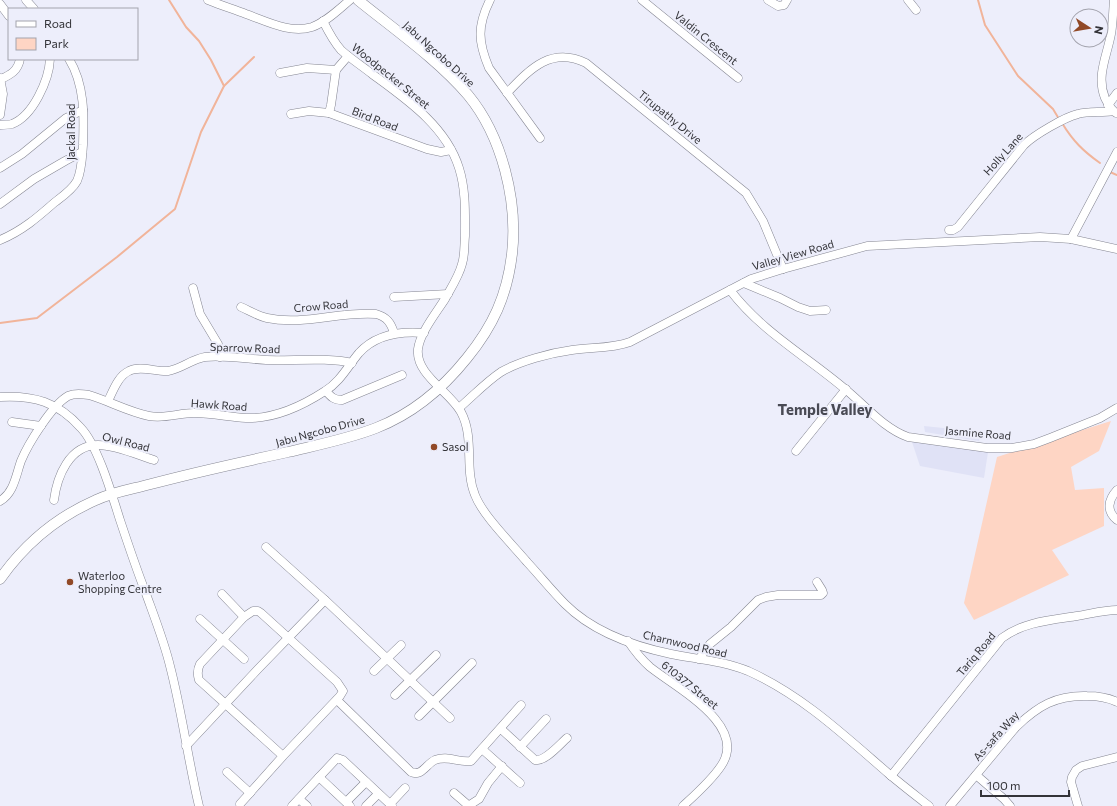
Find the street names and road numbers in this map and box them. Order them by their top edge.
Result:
street label: Valdin Crescent [672,8,741,67]
street label: Jabu Ngcobo Drive [400,18,478,90]
street label: Woodpecker Street [350,40,433,111]
street label: Tirupathy Drive [636,87,705,146]
street label: Jackal Road [64,104,78,160]
street label: Bird Road [350,104,400,133]
street label: Holly Lane [980,130,1025,177]
street label: Valley View Road [750,237,835,272]
street label: Crow Road [293,297,349,314]
street label: Sparrow Road [210,340,280,355]
street label: Hawk Road [190,396,248,413]
street label: Jabu Ngcobo Drive [274,412,366,450]
street label: Jasmine Road [944,423,1012,443]
street label: Owl Road [101,429,151,454]
street label: Charnwood Road [642,627,729,660]
street label: Tariq Road [954,629,998,678]
street label: 610377 Street [659,658,722,712]
street label: As-safa Way [970,708,1021,763]

